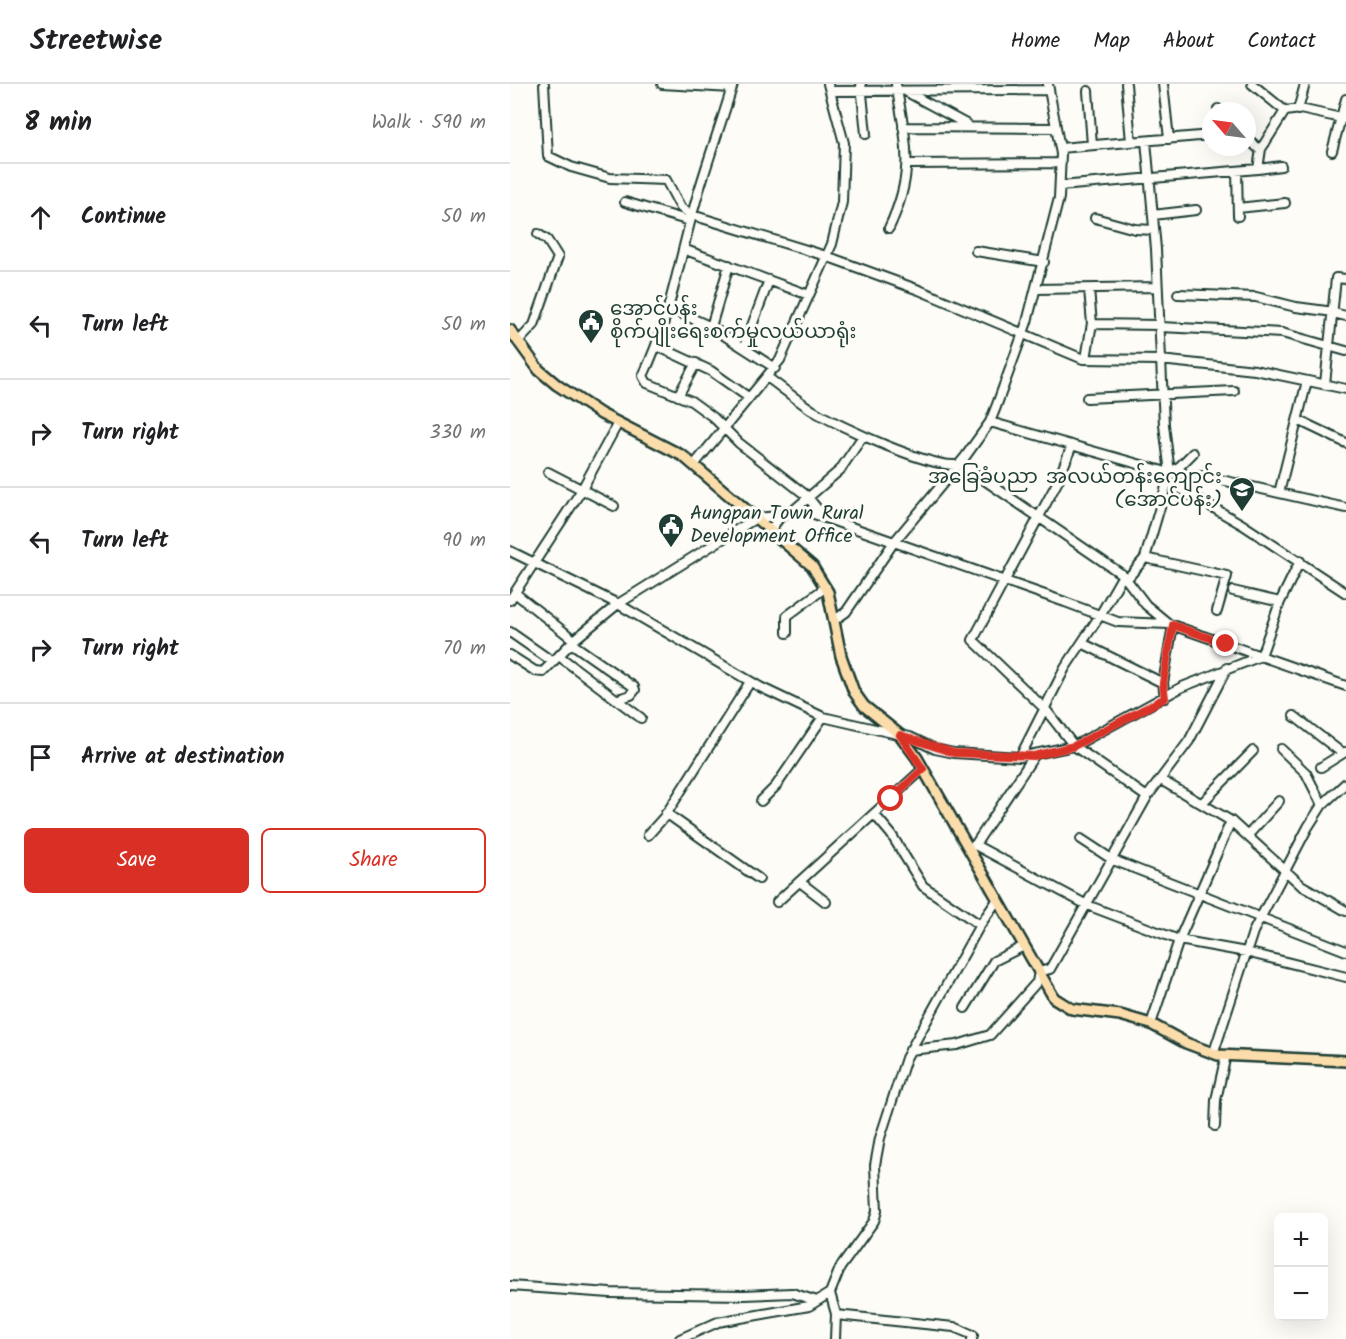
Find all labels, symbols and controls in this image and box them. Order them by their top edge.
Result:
text: Streetwise [30,19,162,64]
text: Home [1011,25,1060,58]
text: Map [1093,25,1130,58]
text: About [1163,25,1214,58]
text: Contact [1247,25,1316,58]
text: 8 min [24,102,92,144]
north arrow [1202,102,1256,156]
text: Walk · 590 m [371,107,486,139]
text: Continue [81,200,166,235]
icon: ahead [24,201,57,234]
text: 50 m [441,201,486,233]
place label: အောင်ပန်း စိုက်ပျိုးရေးစက်မှုလယ်ယာရုံး [610,294,856,349]
public building icon: အောင်ပန်း စိုက်ပျိုးရေးစက်မှုလယ်ယာရုံး [576,307,606,345]
text: Turn left [81,308,168,343]
icon: left [24,309,57,342]
text: 50 m [441,309,486,341]
text: Turn right [81,416,179,451]
icon: right [24,417,57,450]
text: 330 m [429,417,486,449]
place label: အခြေခံပညာ အလယ်တန်းကျောင်း (အောင်ပန်း) [928,462,1222,517]
school or university icon: အခြေခံပညာ အလယ်တန်းကျောင်း (အောင်ပန်း) [1227,475,1257,513]
place label: Aungpan Town Rural Development Office [690,498,864,553]
public building icon: Aungpan Town Rural Development Office [656,511,686,549]
text: Turn left [81,524,168,559]
icon: left [24,525,57,558]
text: 90 m [442,525,486,557]
route end [1212,630,1238,656]
text: Turn right [81,632,179,667]
icon: right [24,633,57,666]
text: 70 m [443,633,486,665]
text: Arrive at destination [81,740,284,775]
icon: arrive [24,741,57,774]
route start [877,785,903,811]
button: Save [24,828,249,893]
button: Share [261,828,486,893]
map controls [1274,1213,1328,1321]
button: + [1274,1213,1328,1267]
button: − [1274,1267,1328,1321]

